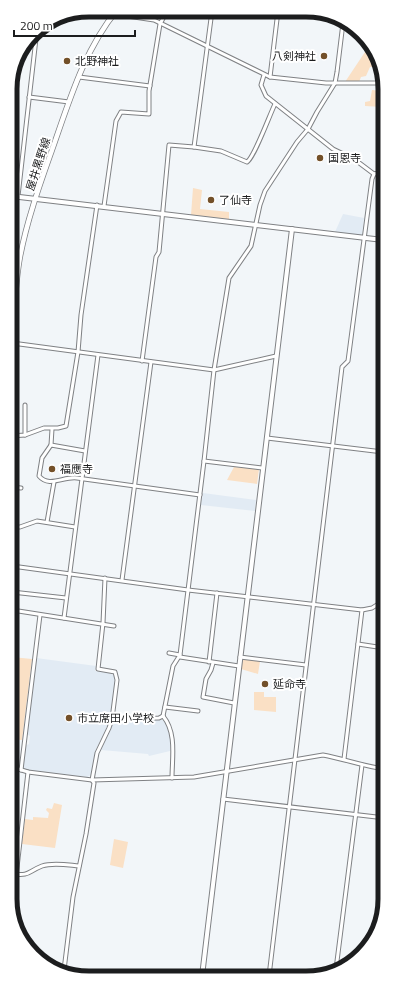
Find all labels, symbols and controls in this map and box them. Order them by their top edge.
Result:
scale bar [14,12,135,38]
text: 200 m [20,16,53,35]
place label: 八剣神社 [272,48,316,64]
marker: 八剣神社 [319,51,329,61]
place label: 北野神社 [75,53,119,69]
marker: 北野神社 [62,56,72,66]
street label: 屋井黒野線 [22,135,54,193]
place label: 国恩寺 [328,150,361,166]
marker: 国恩寺 [315,153,325,163]
place label: 了仙寺 [219,192,252,208]
marker: 了仙寺 [206,195,216,205]
place label: 福應寺 [60,461,93,477]
marker: 福應寺 [47,464,57,474]
place label: 延命寺 [273,676,306,692]
marker: 延命寺 [260,679,270,689]
place label: 市立席田小学校 [77,710,154,726]
marker: 市立席田小学校 [64,713,74,723]

